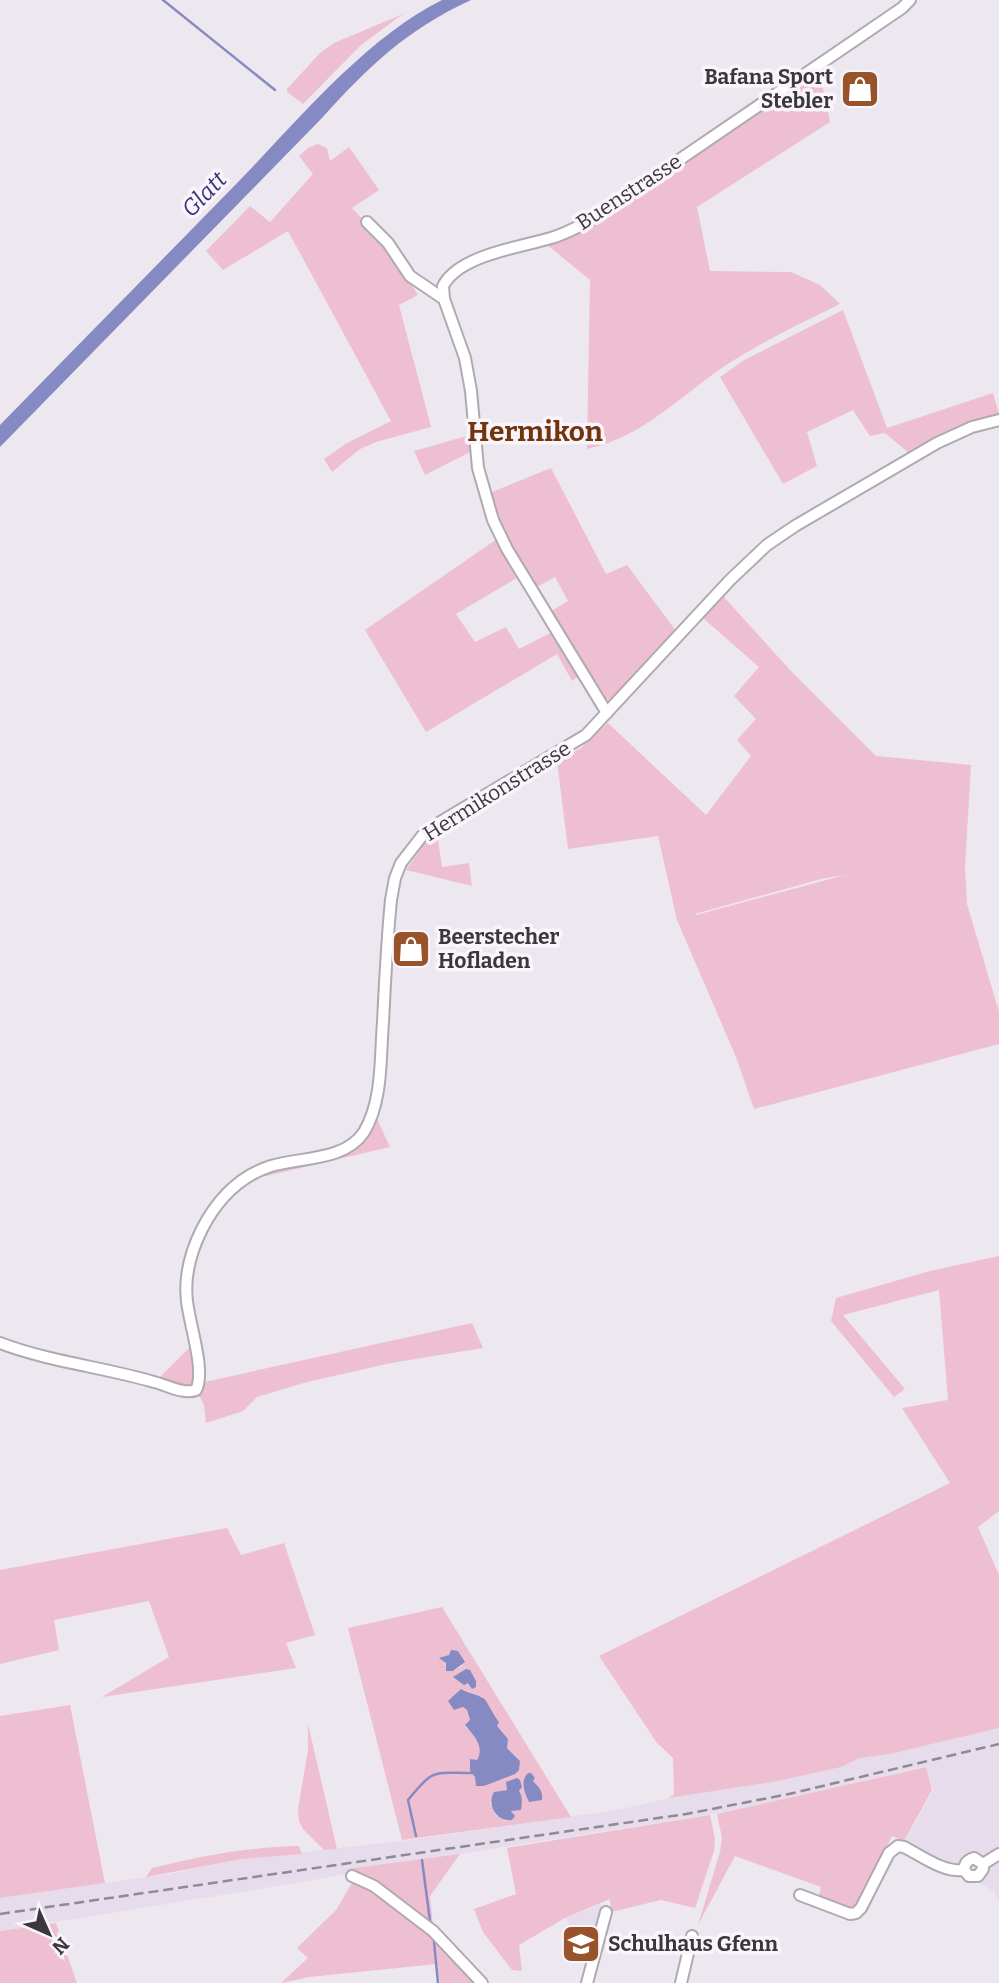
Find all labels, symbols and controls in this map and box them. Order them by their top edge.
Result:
place label: Bafana Sport Stebler [704,64,834,114]
shop icon: Bafana Sport Stebler [839,68,881,110]
street label: Buenstrasse [571,148,687,236]
water label: Glatt [176,165,233,223]
district label: Hermikon [467,415,603,448]
street label: Hermikonstrasse [418,735,576,847]
place label: Beerstecher Hofladen [438,924,559,974]
shop icon: Beerstecher Hofladen [390,928,432,970]
north arrow [14,1899,84,1969]
school or university icon: Schulhaus Gfenn [560,1923,602,1965]
place label: Schulhaus Gfenn [608,1931,778,1957]
text: N [47,1932,74,1959]

